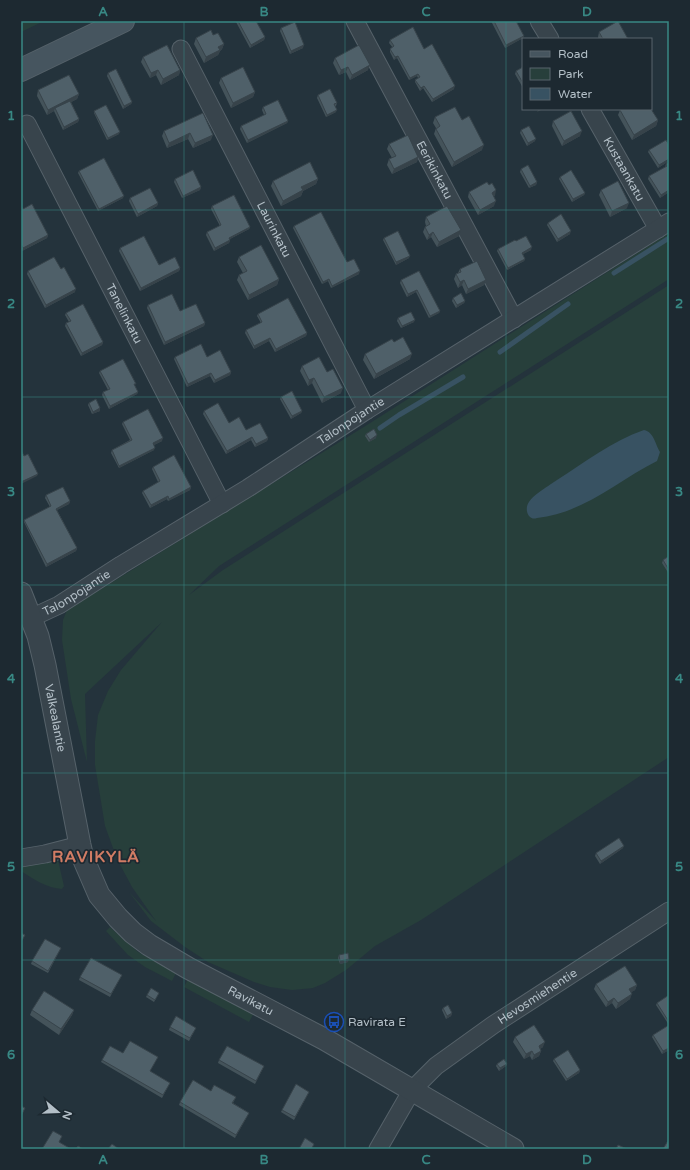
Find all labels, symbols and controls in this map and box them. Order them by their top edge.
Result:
text: A [98,4,108,20]
text: B [259,4,269,20]
text: C [421,4,431,20]
text: D [582,4,592,20]
legend [522,38,652,110]
text: Road [558,47,588,61]
text: Park [558,67,584,81]
text: Water [558,87,593,101]
text: 1 [7,108,15,124]
text: 1 [675,108,683,124]
street label: Kustaankatu [600,135,648,204]
street label: Eerikinkatu [413,139,456,202]
street label: Laurinkatu [254,199,294,260]
street label: Tanelinkatu [103,281,145,346]
text: 2 [7,296,15,312]
text: 2 [675,296,683,312]
street label: Talonpojantie [315,394,387,448]
text: 3 [7,484,15,500]
text: 3 [675,484,683,500]
street label: Talonpojantie [40,567,113,619]
text: 4 [7,671,16,687]
text: 4 [675,671,684,687]
street label: Valkealantie [42,683,69,753]
district label: RAVIKYLÄ [52,847,140,867]
text: 5 [7,859,15,875]
text: 5 [675,859,683,875]
street label: Hevosmiehentie [495,965,580,1027]
street label: Ravikatu [225,983,276,1018]
bus stop icon: Ravirata E [323,1011,345,1033]
place label: Ravirata E [348,1015,406,1029]
text: 6 [7,1047,15,1063]
text: 6 [675,1047,683,1063]
north arrow [38,1092,78,1132]
text: N [59,1109,75,1121]
text: A [98,1152,108,1168]
text: B [259,1152,269,1168]
text: C [421,1152,431,1168]
text: D [582,1152,592,1168]

